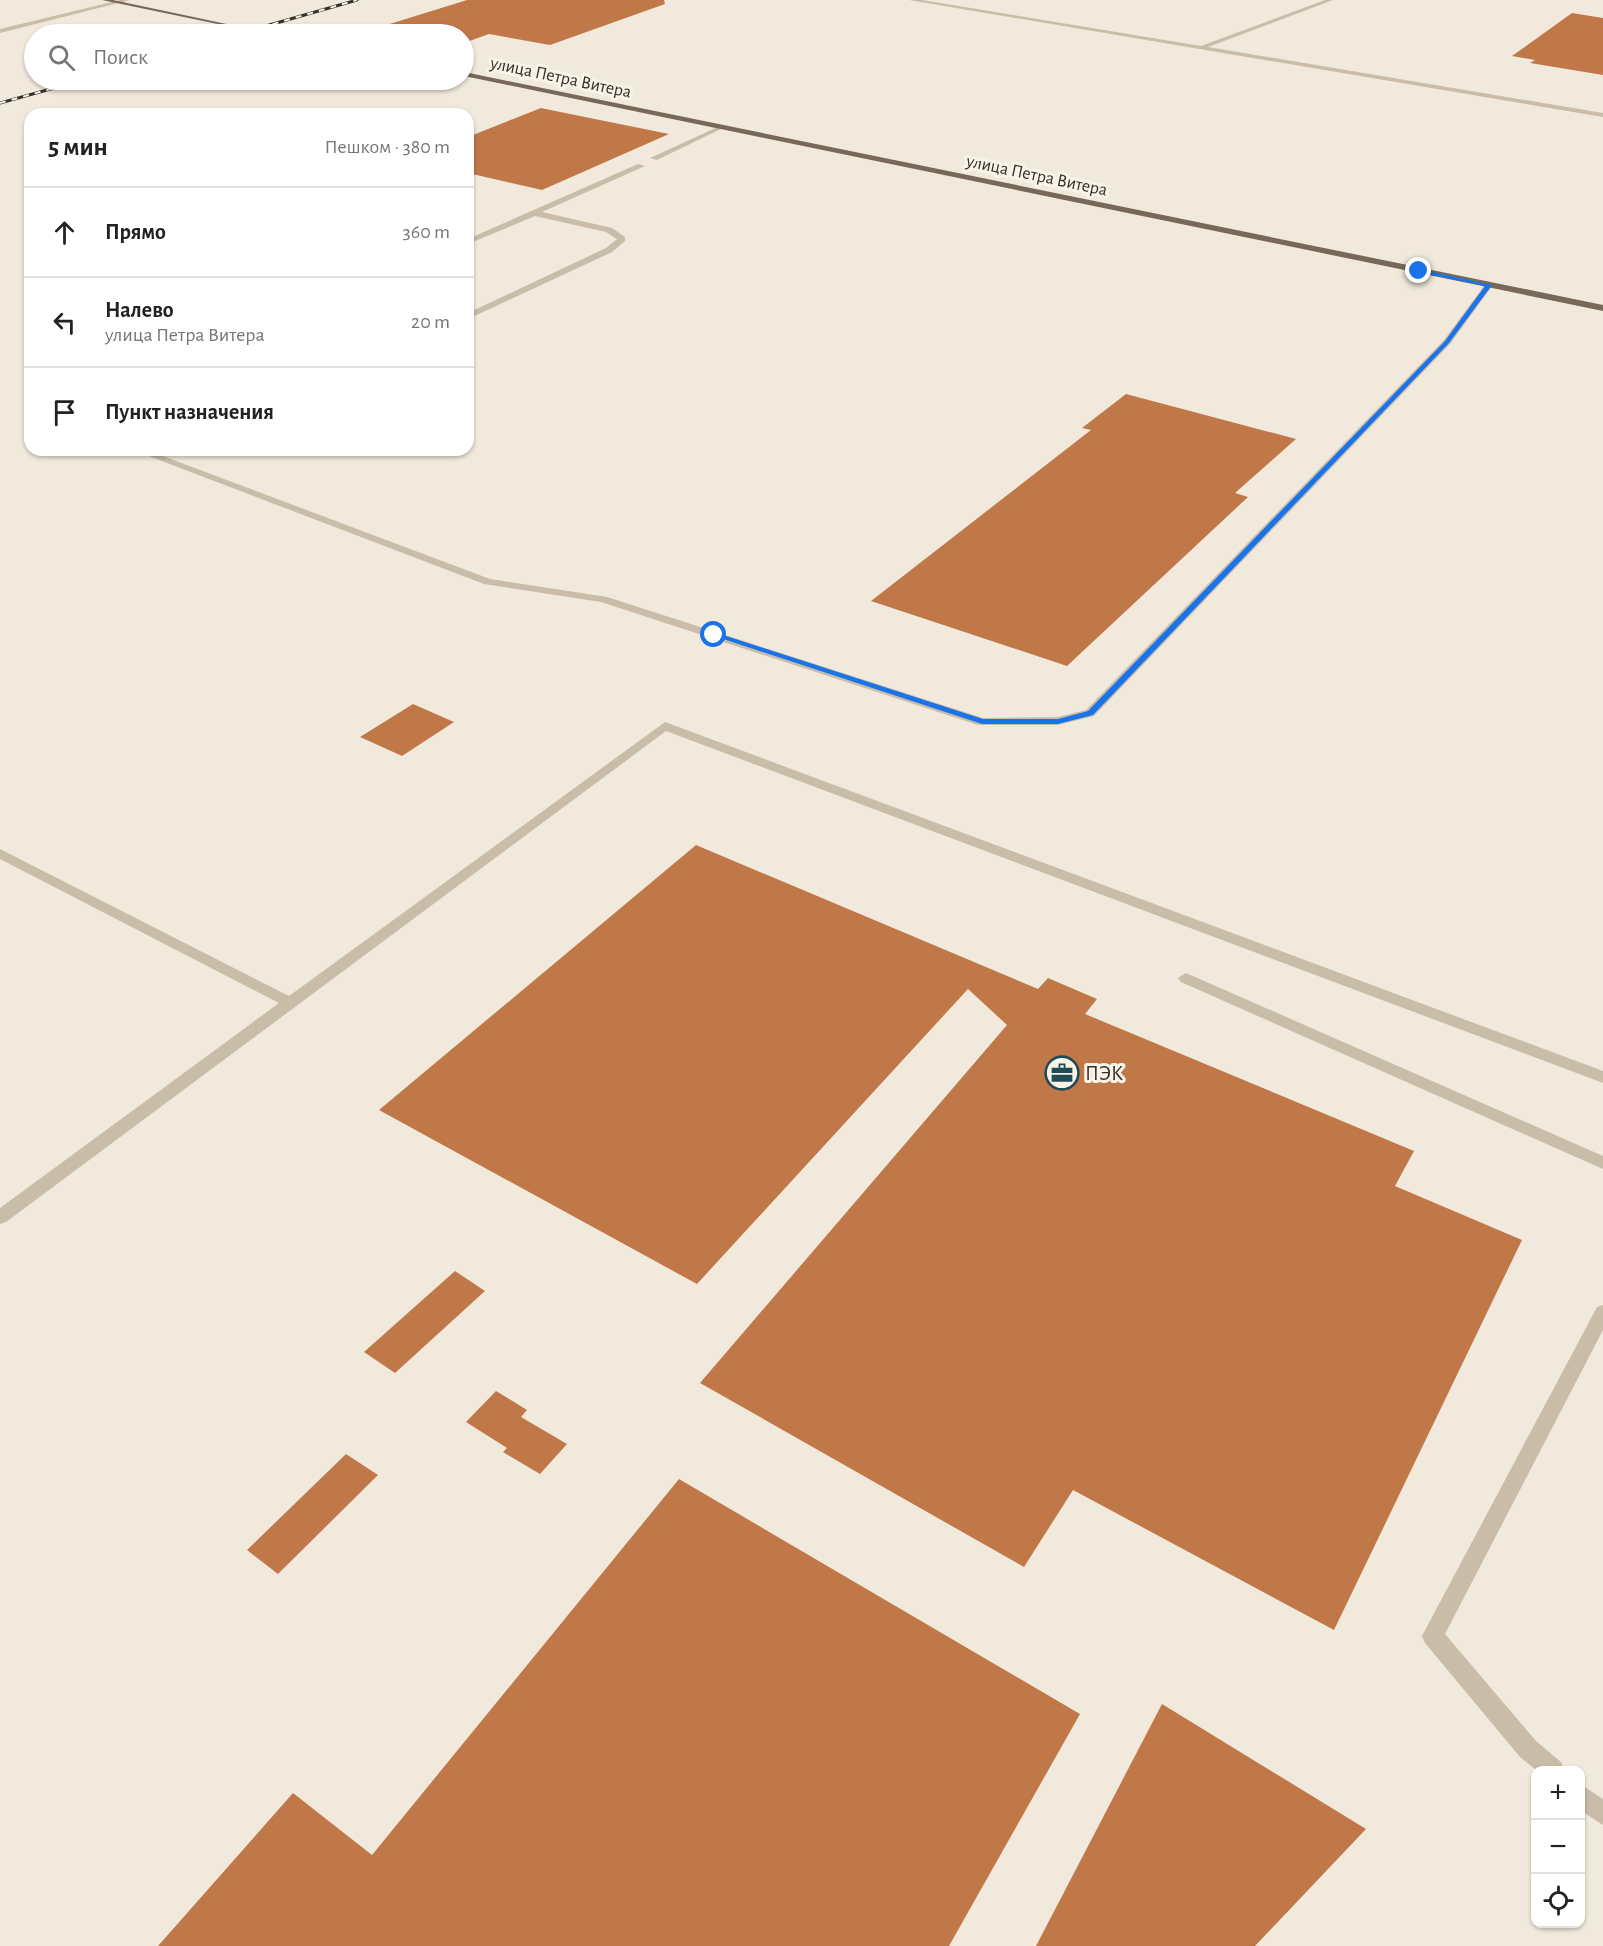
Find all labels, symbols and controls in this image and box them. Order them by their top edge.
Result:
search box [24,24,474,90]
icon: search [45,41,78,74]
text: Поиск [93,46,148,68]
street label: улица Петра Витера [488,54,633,102]
text: 5 мин [48,134,108,160]
text: Пешком · 380 m [325,137,450,157]
street label: улица Петра Витера [964,152,1109,200]
icon: ahead [48,216,81,249]
text: Прямо [105,221,166,243]
text: 360 m [403,222,450,242]
route end [1405,257,1431,283]
text: Налево [105,299,174,321]
icon: left [48,306,81,339]
text: 20 m [411,312,450,332]
text: улица Петра Витера [105,325,265,345]
icon: arrive [48,396,81,429]
text: Пункт назначения [105,401,274,423]
route start [700,621,726,647]
office icon: ПЭК [1044,1055,1080,1091]
place label: ПЭК [1085,1063,1123,1084]
map controls [1531,1766,1585,1928]
button: + [1531,1766,1585,1820]
button: − [1531,1820,1585,1874]
button: locate [1531,1874,1585,1928]

